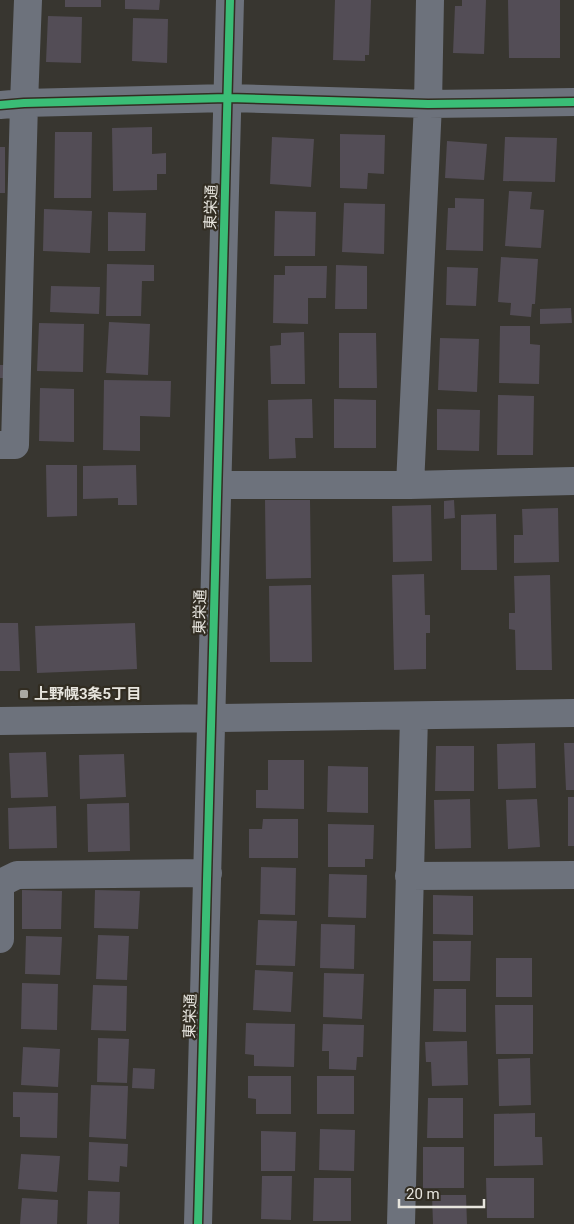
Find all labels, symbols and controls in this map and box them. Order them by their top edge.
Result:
street label: 東栄通 [201,184,221,230]
street label: 東栄通 [191,589,209,635]
place label: 上野幌3条5丁目 [34,685,141,703]
marker: 上野幌3条5丁目 [18,688,30,700]
street label: 東栄通 [180,993,200,1039]
scale bar [399,1176,484,1208]
text: 20 m [406,1185,440,1203]

